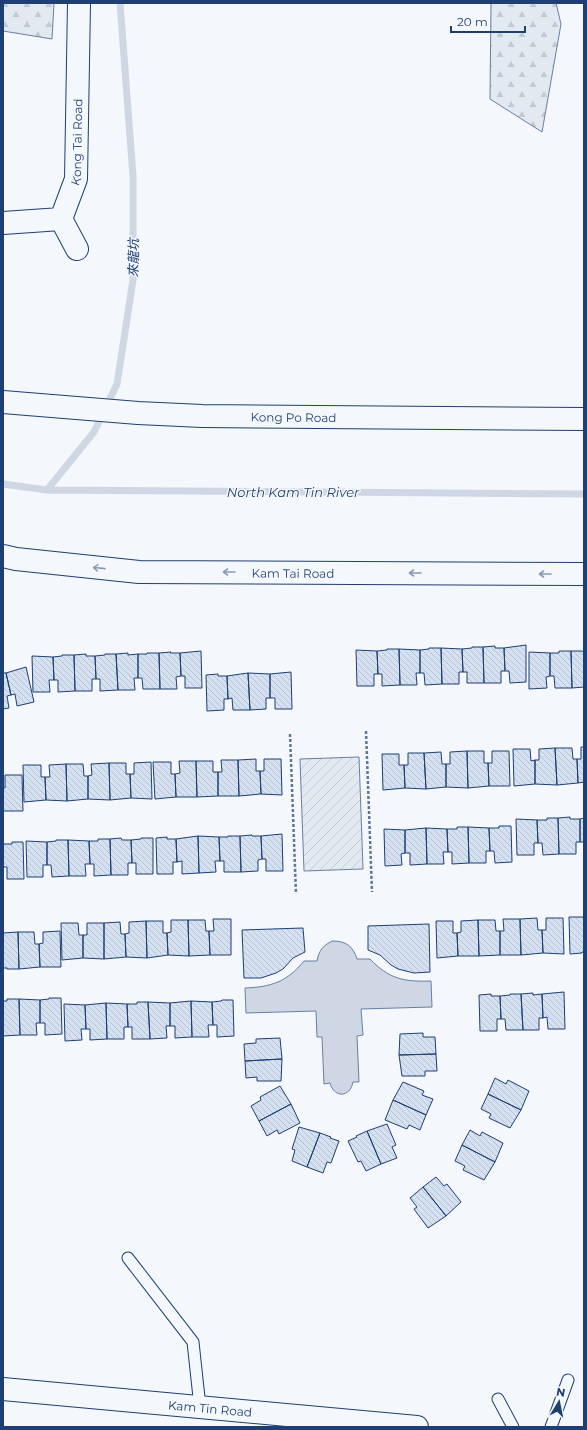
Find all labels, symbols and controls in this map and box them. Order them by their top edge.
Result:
scale bar [451,8,525,34]
text: 20 m [457,14,488,29]
street label: Kong Tai Road [67,98,85,187]
water label: 來龍坑 [125,236,141,278]
street label: Kong Po Road [250,409,336,425]
water label: North Kam Tin River [227,484,360,500]
one-way arrow [93,564,106,571]
street label: Kam Tai Road [252,565,334,580]
one-way arrow [223,568,236,576]
one-way arrow [409,569,422,577]
one-way arrow [539,570,552,578]
north arrow [539,1382,579,1422]
text: N [555,1384,566,1400]
street label: Kam Tin Road [168,1397,253,1419]

